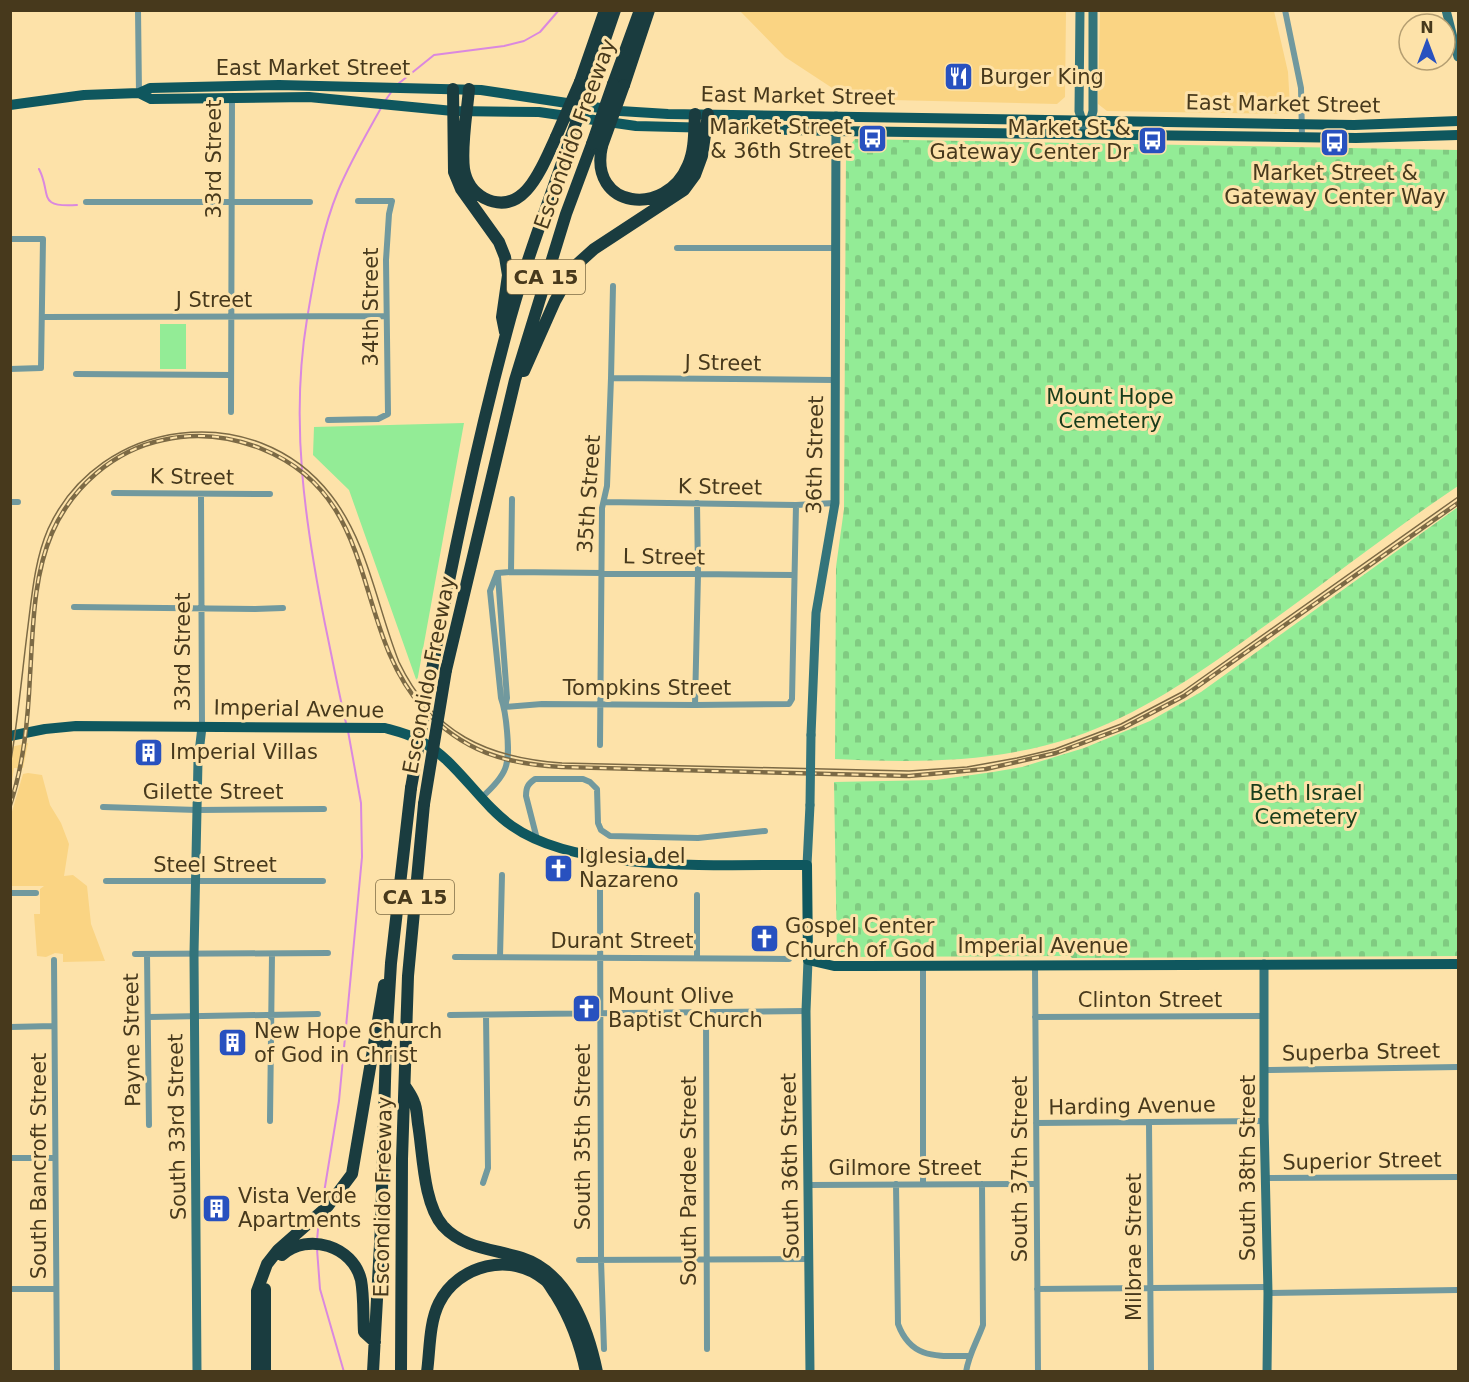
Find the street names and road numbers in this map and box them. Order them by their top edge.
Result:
street label: Escondido Freeway [529,35,621,233]
street label: East Market Street [216,56,410,80]
street label: East Market Street [700,82,896,110]
street label: East Market Street [1185,90,1381,118]
street label: 33rd Street [202,100,226,218]
street label: 34th Street [359,248,383,366]
road number: CA 15 [507,260,585,294]
street label: J Street [174,288,252,312]
street label: J Street [682,350,762,376]
street label: 36th Street [802,395,828,515]
street label: 35th Street [573,434,605,554]
street label: K Street [150,464,234,490]
street label: K Street [678,474,762,500]
street label: L Street [623,544,705,570]
street label: Escondido Freeway [398,574,460,776]
street label: 33rd Street [171,593,195,711]
street label: Tompkins Street [562,676,731,700]
street label: Imperial Avenue [213,696,385,722]
street label: Gilette Street [143,780,283,804]
street label: Steel Street [153,853,277,877]
road number: CA 15 [376,880,454,914]
street label: Durant Street [550,929,694,953]
street label: Imperial Avenue [958,934,1128,958]
street label: Payne Street [119,973,145,1107]
street label: Clinton Street [1078,988,1222,1012]
street label: South 33rd Street [163,1034,191,1220]
street label: Superba Street [1282,1039,1440,1065]
street label: South 35th Street [571,1044,595,1230]
street label: South Bancroft Street [27,1053,51,1279]
street label: South 36th Street [776,1073,804,1259]
street label: South 38th Street [1236,1075,1260,1261]
street label: South Pardee Street [677,1076,701,1286]
street label: South 37th Street [1008,1076,1032,1262]
street label: Harding Avenue [1048,1093,1216,1119]
street label: Escondido Freeway [369,1096,397,1298]
street label: Superior Street [1282,1148,1442,1174]
street label: Gilmore Street [829,1156,981,1180]
street label: Milbrae Street [1122,1173,1146,1321]

